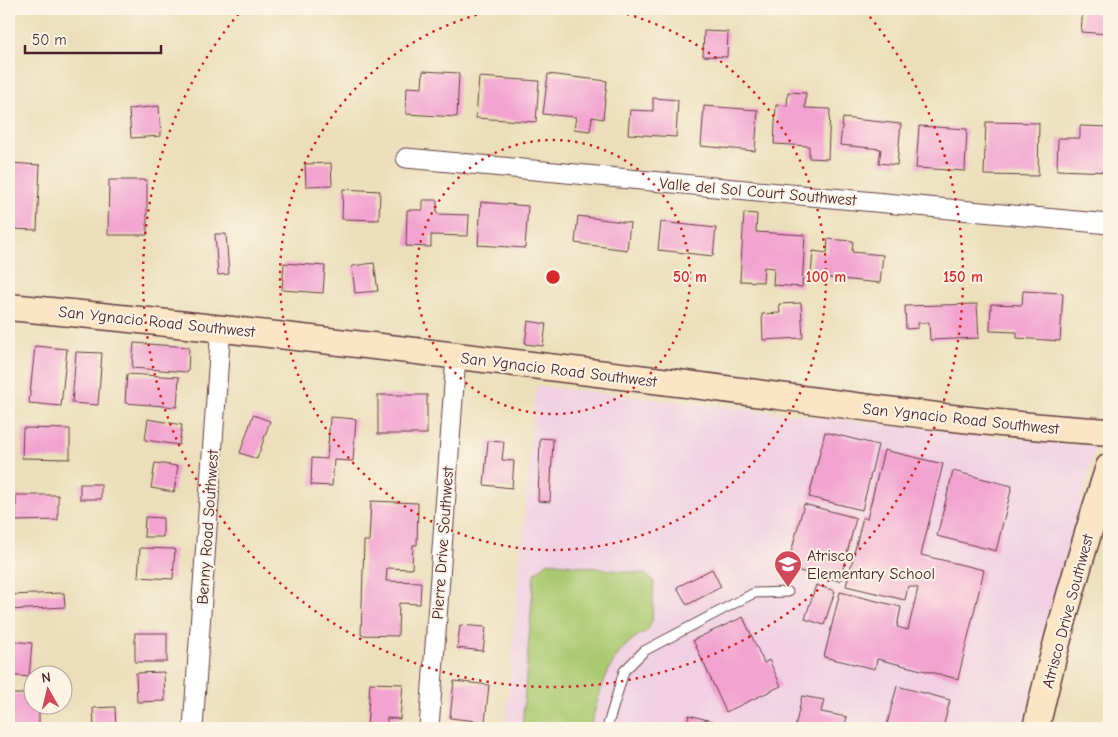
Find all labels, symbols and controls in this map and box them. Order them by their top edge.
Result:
scale bar [25,22,161,54]
text: 50 m [32,31,67,49]
street label: Valle del Sol Court Southwest [659,174,858,210]
centre of rings [544,268,562,286]
text: 50 m [673,268,707,286]
text: 100 m [806,268,846,286]
text: 150 m [943,268,983,286]
street label: San Ygnacio Road Southwest [58,303,257,341]
street label: San Ygnacio Road Southwest [460,349,658,391]
street label: San Ygnacio Road Southwest [862,400,1061,438]
street label: Benny Road Southwest [194,449,222,605]
street label: Pierre Drive Southwest [429,466,457,620]
street label: Atrisco Drive Southwest [1039,532,1097,690]
place label: Atrisco Elementary School [807,547,935,583]
school or university icon: Atrisco Elementary School [773,549,803,588]
north arrow [22,664,72,714]
text: N [41,669,52,687]

